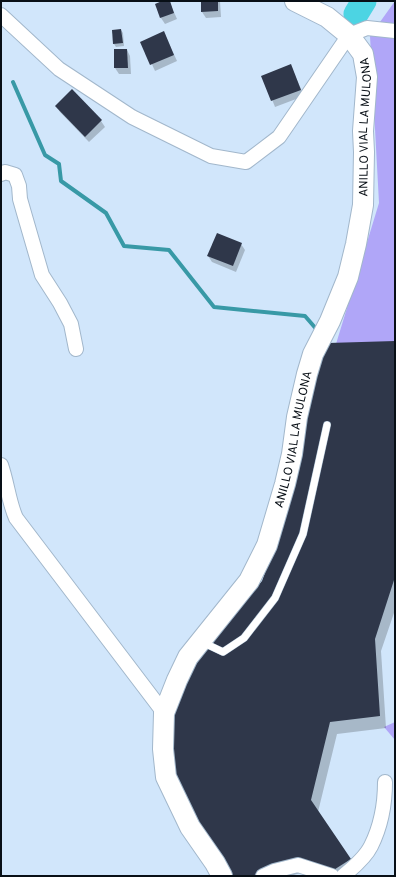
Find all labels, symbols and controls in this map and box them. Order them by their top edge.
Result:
street label: ANILLO VIAL LA MULONA [356,56,376,197]
street label: ANILLO VIAL LA MULONA [271,369,316,510]

